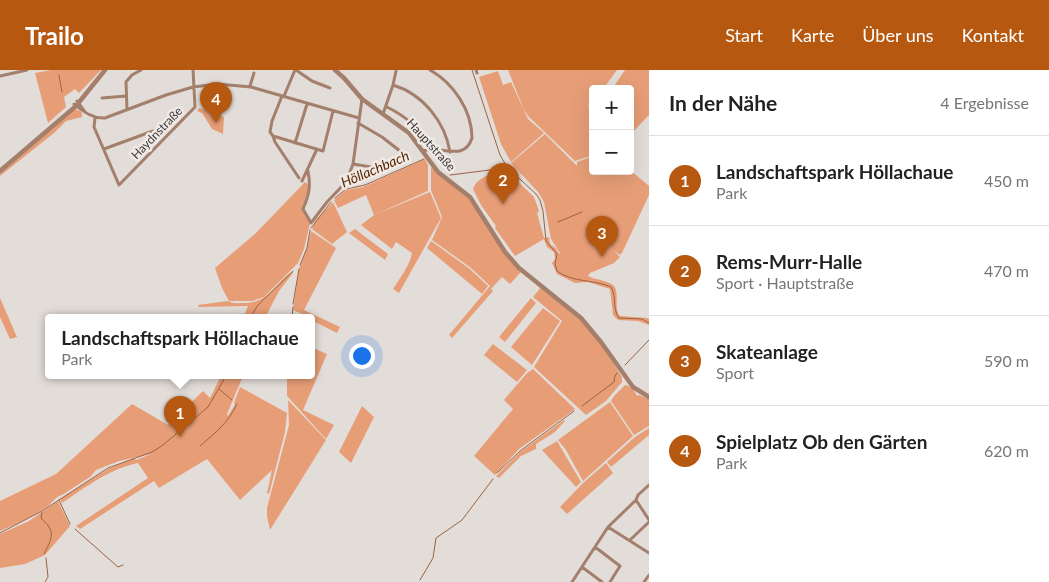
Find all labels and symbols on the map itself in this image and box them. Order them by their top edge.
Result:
pin: 4 [200,82,232,123]
street label: Haydnstraße [128,103,185,162]
street label: Hauptstraße [404,115,459,174]
water label: Höllachbach [338,147,412,191]
pin: 2 [487,163,519,204]
pin: 3 [586,216,618,257]
your location [349,343,375,369]
pin: 1 [164,396,196,437]

